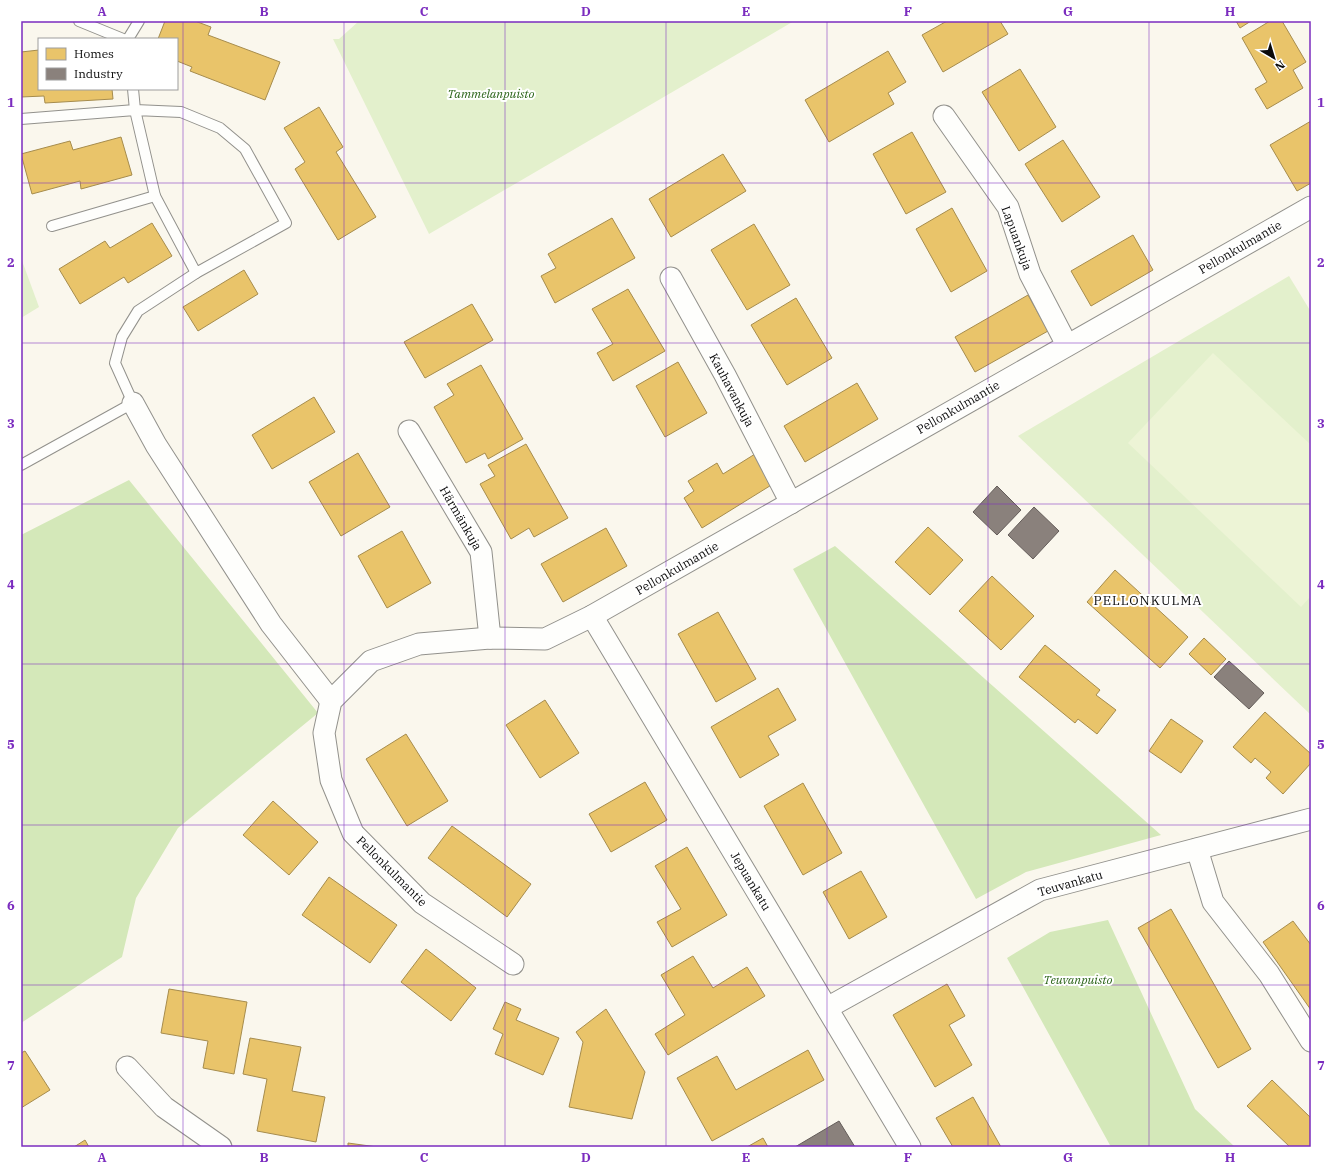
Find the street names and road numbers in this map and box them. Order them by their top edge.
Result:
street label: Lapuankuja [998,204,1036,273]
street label: Pellonkulmantie [1196,217,1284,277]
street label: Kauhavankuja [706,351,758,430]
street label: Pellonkulmantie [914,377,1002,437]
street label: Härmänkuja [437,483,486,553]
street label: Pellonkulmantie [633,538,721,598]
street label: Pellonkulmantie [354,833,430,909]
street label: Jepuankatu [728,849,775,914]
street label: Teuvankatu [1036,866,1105,899]

